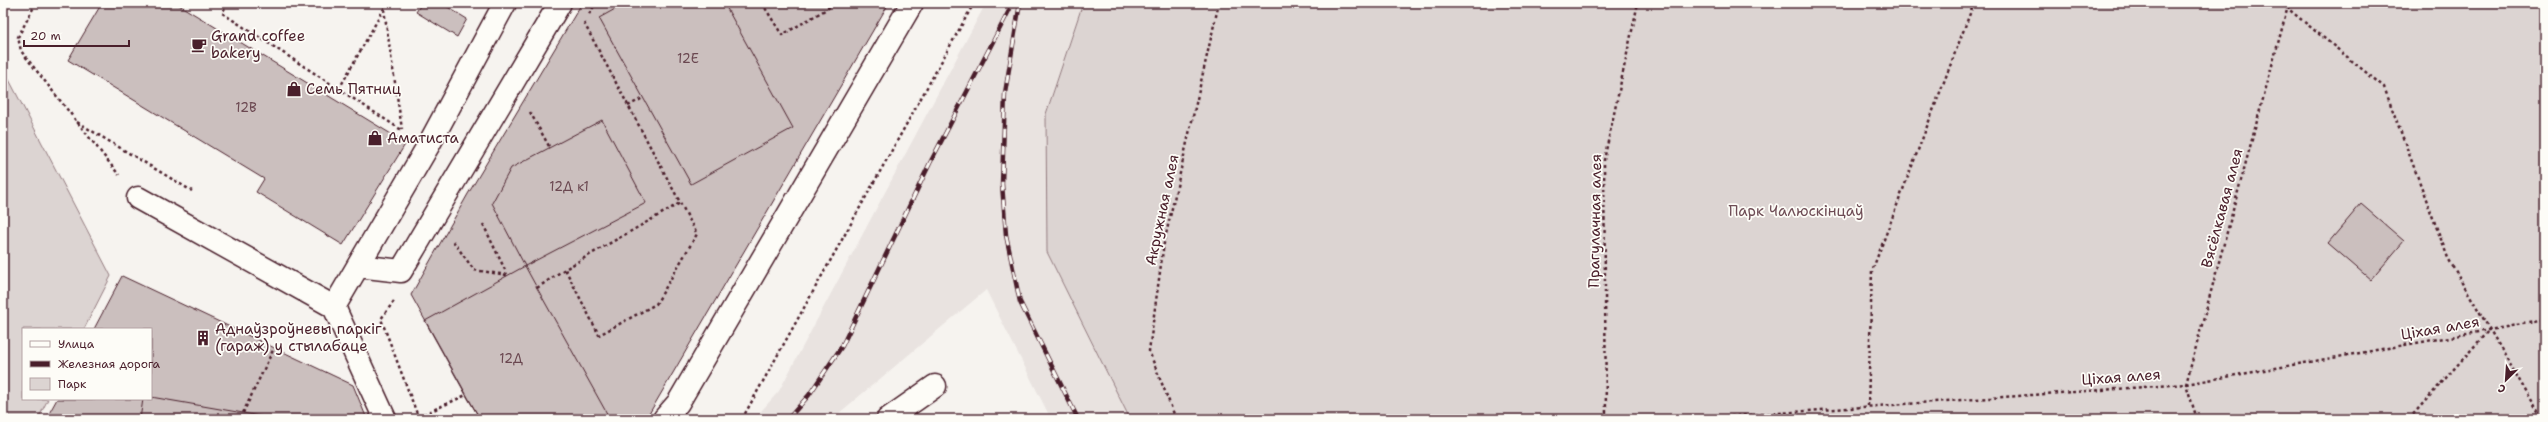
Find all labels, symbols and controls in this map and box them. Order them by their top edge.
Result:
scale bar [24,22,129,48]
place label: Grand coffee bakery [211,26,305,63]
text: 20 m [30,28,61,44]
cafe icon: Grand coffee bakery [190,36,208,54]
house number: 12Е [677,50,699,67]
place label: Семь Пятниц [306,79,401,99]
shop icon: Семь Пятниц [285,80,303,98]
house number: 12В [235,99,257,116]
place label: Аматиста [387,128,460,148]
shop icon: Аматиста [366,129,384,147]
street label: Вясёлкавая алея [2196,146,2248,270]
street label: Акружная алея [1140,153,1184,267]
street label: Прагулачная алея [1584,154,1606,288]
house number: 12Д к1 [549,178,589,195]
park label: Парк Чалюскінцаў [1728,201,1864,221]
street label: Ціхая алея [2399,311,2481,345]
place label: Аднаўзроўневы паркіг (гараж) у стылабаце [215,319,382,356]
legend [22,328,152,400]
building icon: Аднаўзроўневы паркіг (гараж) у стылабаце [194,329,212,347]
text: Улица [58,336,95,352]
house number: 12Д [499,350,523,367]
text: Железная дорога [58,356,161,372]
north arrow [2486,360,2526,400]
street label: Ціхая алея [2081,364,2161,390]
text: Парк [58,376,87,392]
text: С [2496,380,2508,397]

